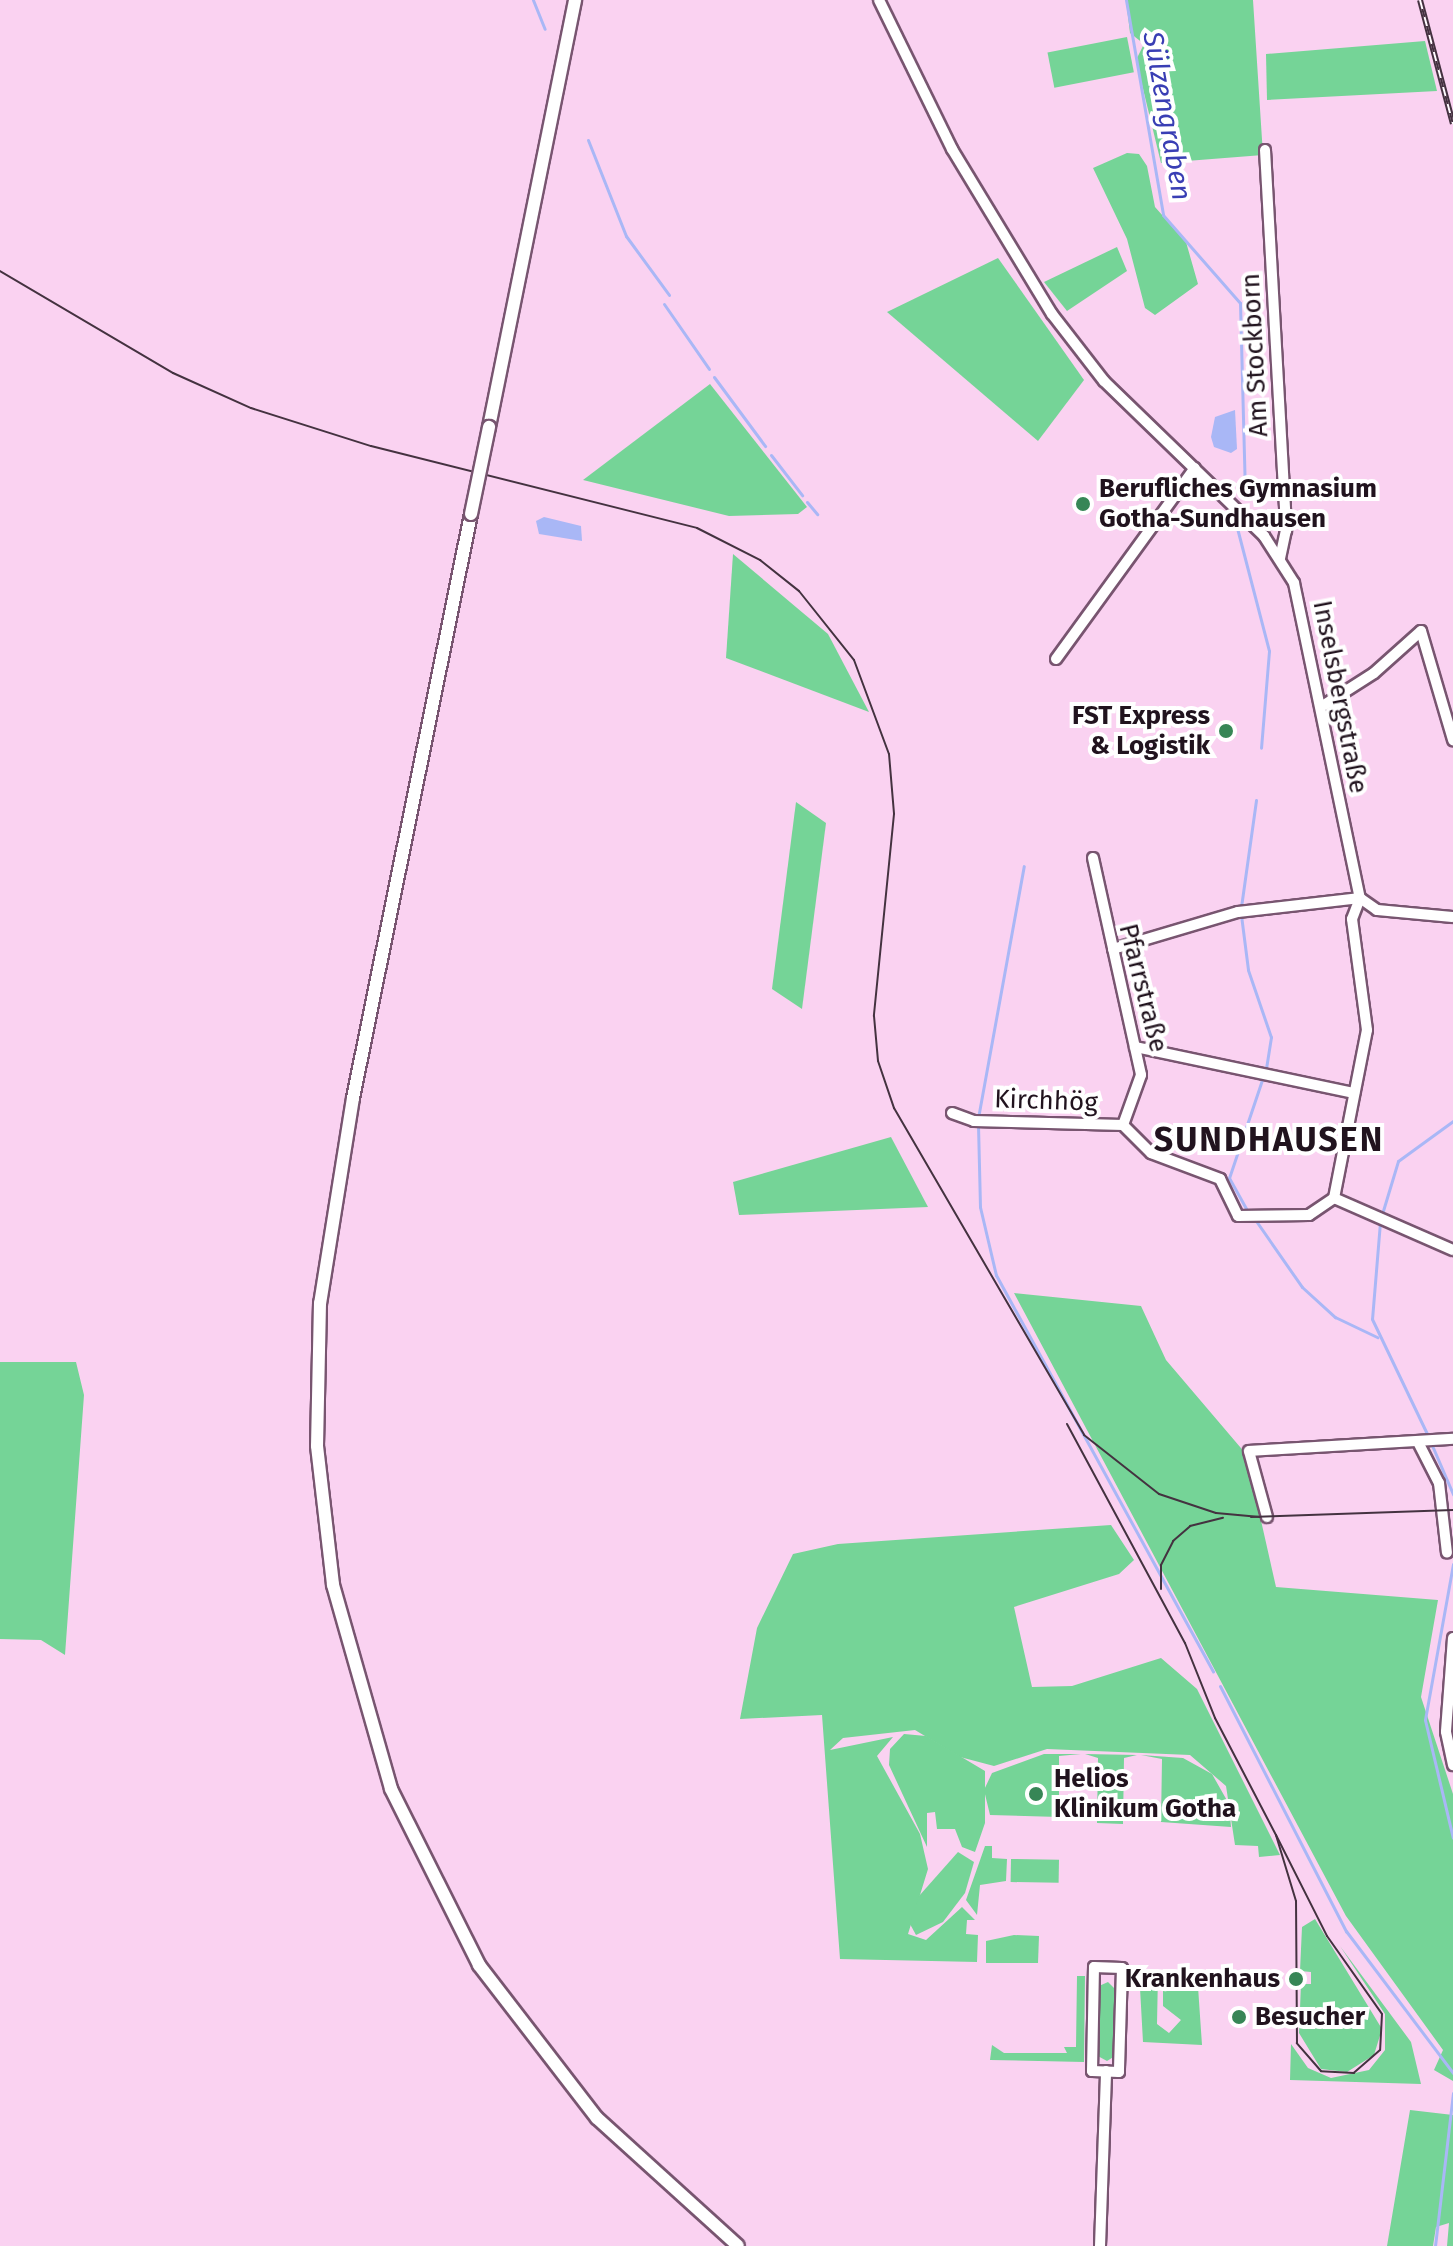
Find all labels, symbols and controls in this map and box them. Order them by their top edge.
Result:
water label: Sülzengraben [1136,29,1198,203]
street label: Am Stockborn [1235,272,1275,438]
place label: Berufliches Gymnasium Gotha-Sundhausen [1099,473,1377,534]
marker: Berufliches Gymnasium Gotha-Sundhausen [1074,495,1092,513]
street label: Inselsbergstraße [1306,598,1374,796]
place label: FST Express & Logistik [1072,700,1210,762]
marker: FST Express & Logistik [1217,722,1235,740]
street label: Pfarrstraße [1112,921,1174,1055]
street label: Kirchhög [994,1084,1098,1118]
district label: SUNDHAUSEN [1154,1120,1384,1160]
place label: Helios Klinikum Gotha [1054,1763,1236,1824]
marker: Helios Klinikum Gotha [1025,1783,1047,1805]
place label: Krankenhaus [1125,1963,1280,1995]
marker: Krankenhaus [1287,1970,1305,1988]
place label: Besucher [1255,2001,1365,2033]
marker: Besucher [1230,2008,1248,2026]

